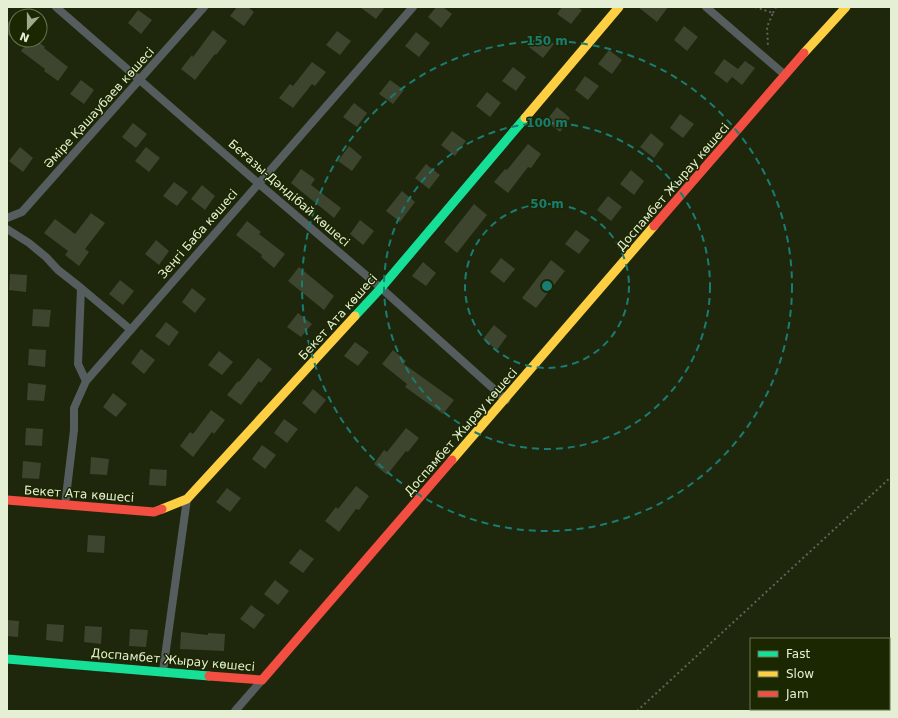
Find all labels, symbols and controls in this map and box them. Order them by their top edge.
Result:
north arrow [8,8,48,48]
text: N [18,29,31,45]
text: 150 m [526,34,568,48]
street label: Әміре Қашаубаев көшесі [41,45,157,171]
text: 100 m [526,116,568,130]
street label: Доспамбет Жырау көшесі [614,120,732,254]
street label: Беғазы-Дәндібай көшесі [226,137,352,249]
street label: Зеңгі Баба көшесі [155,187,241,281]
text: 50 m [530,197,564,211]
street label: Бекет Ата көшесі [296,271,380,363]
centre of rings [540,279,554,293]
street label: Доспамбет Жырау көшесі [402,365,520,499]
street label: Бекет Ата көшесі [23,483,135,505]
legend [750,638,890,710]
street label: Доспамбет Жырау көшесі [91,646,255,674]
text: Fast [786,647,810,661]
text: Slow [786,667,814,681]
text: Jam [785,687,809,701]

